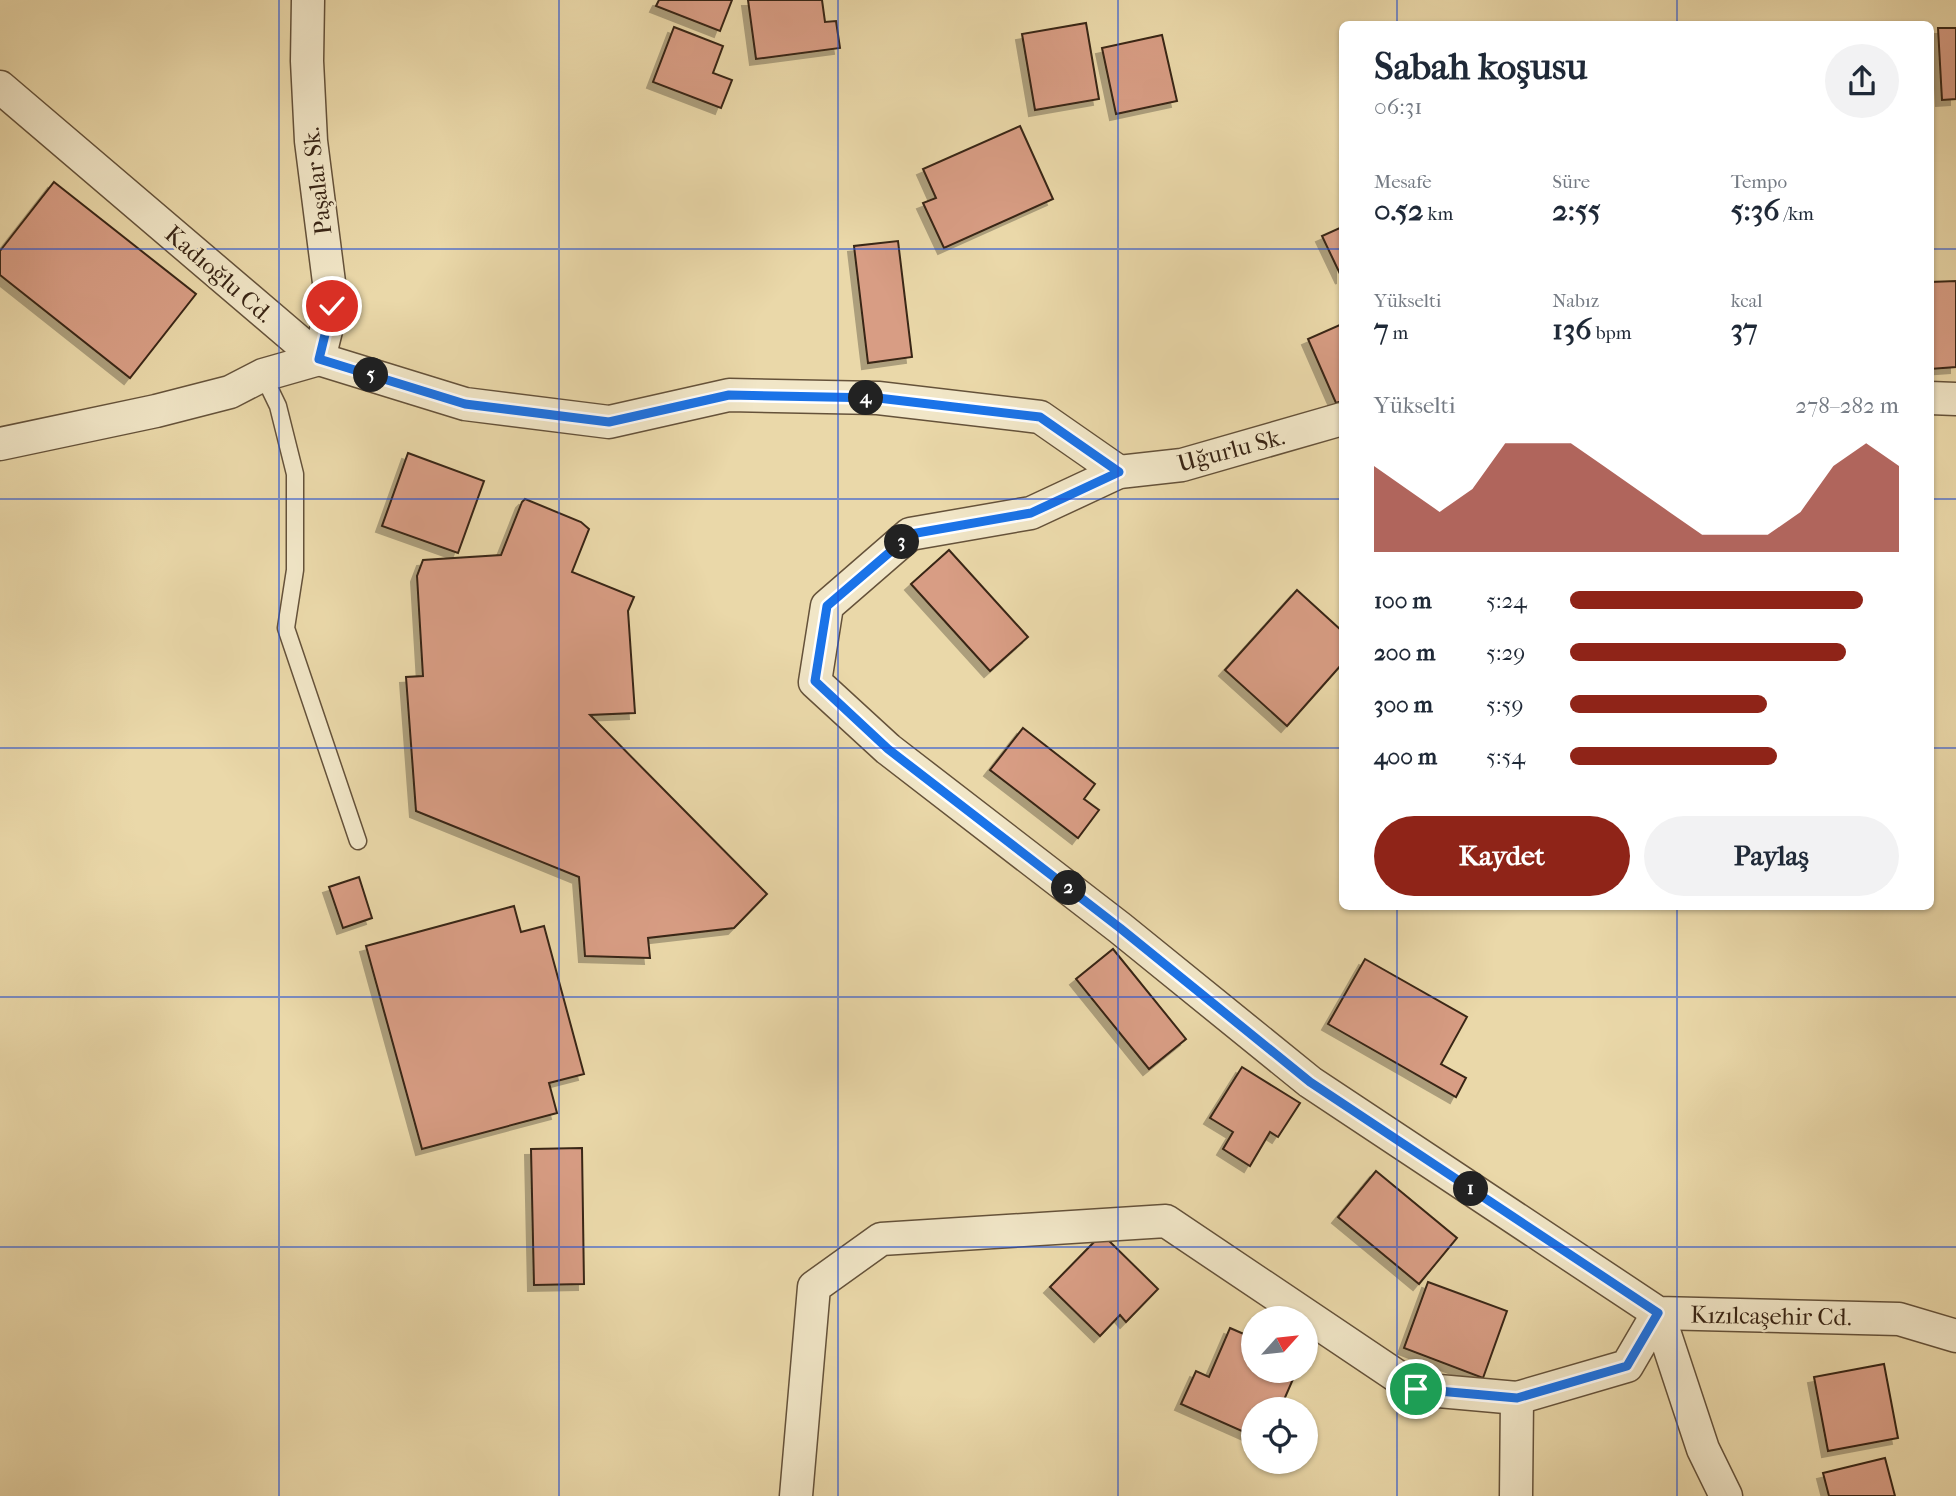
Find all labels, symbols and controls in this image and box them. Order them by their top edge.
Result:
text: Sabah koşusu [1374,44,1587,89]
button: share [1825,44,1899,118]
text: 06:31 [1374,93,1422,120]
street label: Paşalar Sk. [297,126,338,236]
text: Mesafe [1374,171,1432,193]
text: Süre [1552,171,1590,193]
text: Tempo [1731,171,1787,193]
text: 0.52 [1374,193,1424,228]
text: 2:55 [1552,193,1601,228]
text: 5:36 [1731,193,1779,228]
text: km [1424,203,1453,225]
text: /km [1779,203,1814,225]
street label: Kadıoğlu Cd. [159,220,279,328]
pin [302,276,362,336]
icon: check [313,287,351,325]
text: Yükselti [1374,290,1441,312]
text: Nabız [1552,290,1599,312]
text: kcal [1731,290,1763,312]
text: 7 [1374,312,1388,347]
text: 136 [1552,312,1592,347]
text: 37 [1731,312,1757,347]
text: m [1388,322,1408,344]
text: bpm [1592,322,1632,344]
pin: 5 [354,358,388,392]
text: 5 [366,363,375,385]
pin: 4 [848,380,884,416]
text: 4 [860,386,871,408]
text: Yükselti [1374,392,1455,419]
text: 278–282 m [1795,392,1899,419]
street label: Uğurlu Sk. [1174,422,1288,478]
pin: 3 [884,524,920,560]
text: 3 [898,530,905,552]
text: 100 m [1374,587,1432,614]
text: 5:24 [1486,587,1527,614]
text: 200 m [1374,639,1435,666]
text: 5:29 [1486,639,1525,666]
text: 300 m [1374,691,1433,718]
text: 5:59 [1486,691,1524,718]
text: 400 m [1374,743,1437,770]
text: 5:54 [1486,743,1525,770]
button: Kaydet [1374,816,1630,896]
button: Paylaş [1644,816,1899,896]
pin: 2 [1052,870,1086,906]
text: 2 [1064,876,1073,898]
pin: 1 [1454,1172,1488,1206]
text: 1 [1467,1177,1474,1199]
street label: Kızılcaşehir Cd. [1690,1301,1852,1332]
north arrow [1241,1306,1318,1382]
map controls [1241,1306,1318,1474]
pin [1386,1359,1446,1419]
icon: arrive [1397,1370,1435,1408]
button: locate [1241,1397,1318,1474]

